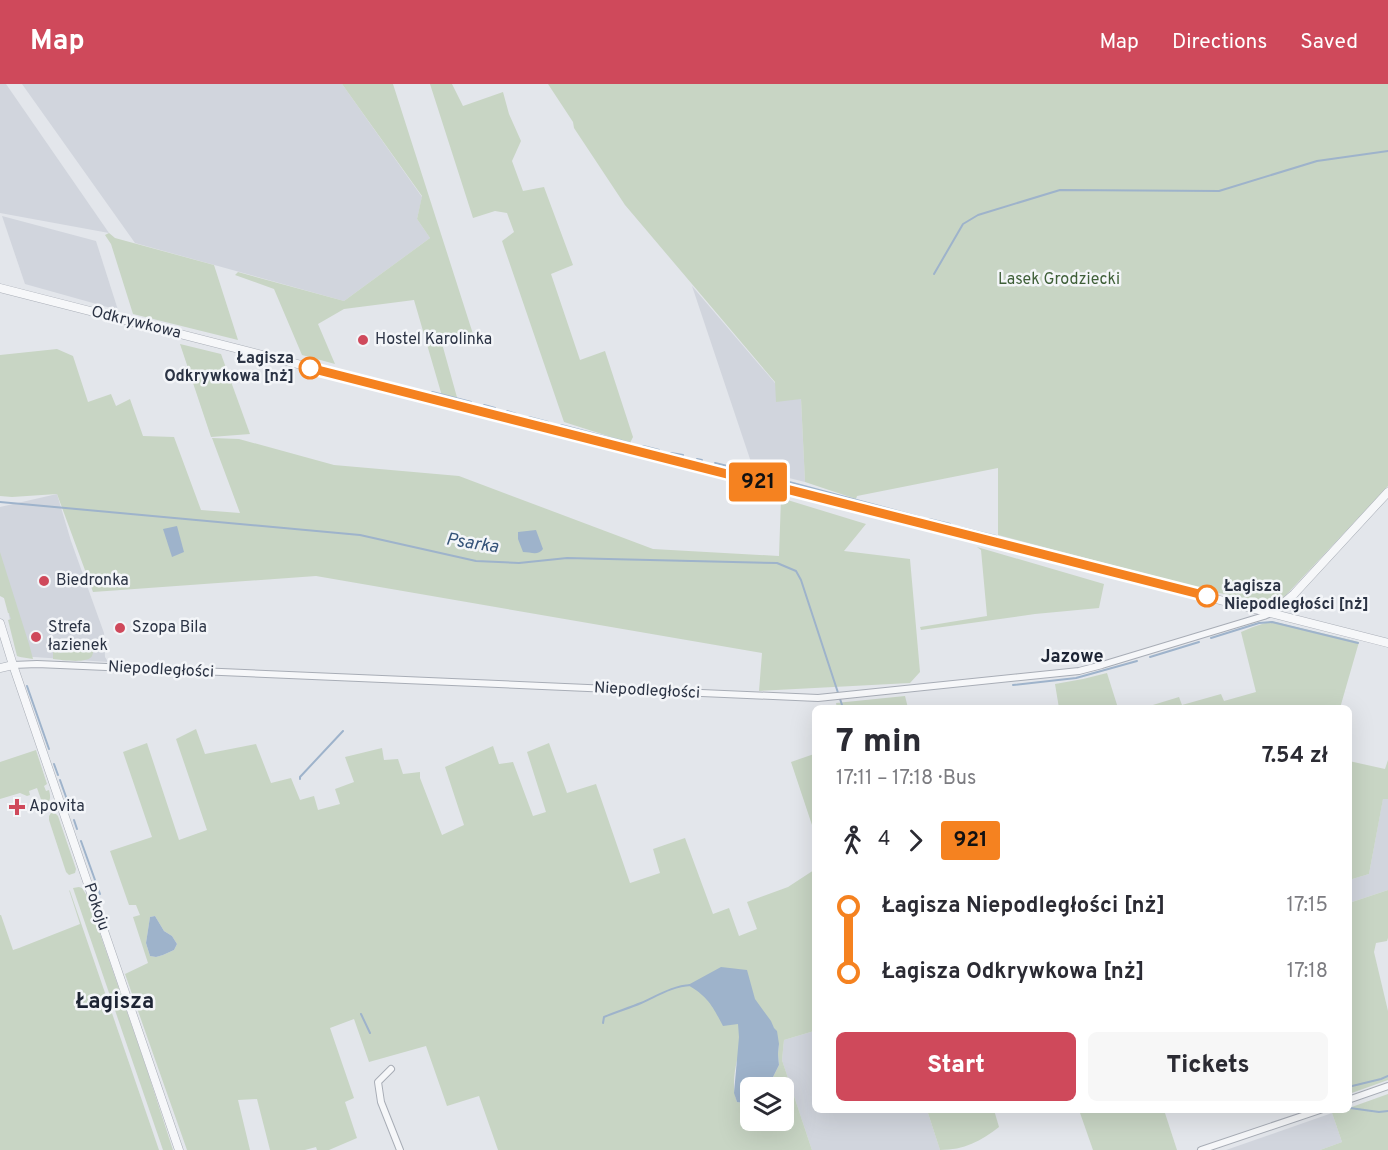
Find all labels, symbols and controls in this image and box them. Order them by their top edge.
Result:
text: Map [30,24,85,60]
text: Map [1099,29,1139,56]
text: Directions [1172,29,1267,56]
text: Saved [1300,29,1358,56]
park label: Lasek Grodziecki [998,270,1120,290]
street label: Odkrywkowa [89,302,183,344]
place label: Hostel Karolinka [375,330,492,350]
marker: Hostel Karolinka [356,333,370,347]
place label: Łagisza Odkrywkowa [nż] [164,349,294,387]
marker: Łagisza Odkrywkowa [nż] [299,357,321,379]
line badge: 921 [724,462,792,502]
text: 921 [741,469,775,496]
water label: Psarka [444,529,501,560]
place label: Biedronka [56,571,129,591]
marker: Biedronka [37,574,51,588]
place label: Łagisza Niepodległości [nż] [1224,577,1369,615]
marker: Łagisza Niepodległości [nż] [1196,585,1218,607]
place label: Strefa łazienek [48,618,108,656]
place label: Szopa Bila [132,618,207,638]
marker: Szopa Bila [113,621,127,635]
marker: Strefa łazienek [29,630,43,644]
district label: Jazowe [1040,646,1104,669]
street label: Niepodległości [107,657,215,683]
street label: Niepodległości [593,678,701,704]
text: 7 min [836,722,922,764]
text: 7.54 zł [1262,743,1328,770]
text: 17:11 – 17:18 · Bus [836,766,976,792]
place label: Apovita [29,797,85,817]
marker: Apovita [10,800,24,814]
icon: walk [836,824,869,857]
icon: forward [899,824,932,857]
text: 4 [878,827,890,853]
text: 921 [953,827,988,854]
street label: Pokoju [79,881,113,933]
text: Łagisza Niepodległości [nż] [882,893,1165,920]
text: 17:15 [1287,893,1328,919]
text: Łagisza Odkrywkowa [nż] [882,959,1144,986]
text: 17:18 [1287,959,1328,985]
district label: Łagisza [76,989,154,1016]
button: Start [836,1032,1076,1101]
button: Tickets [1088,1032,1328,1101]
map controls [740,1077,794,1131]
button: layers [740,1077,794,1131]

